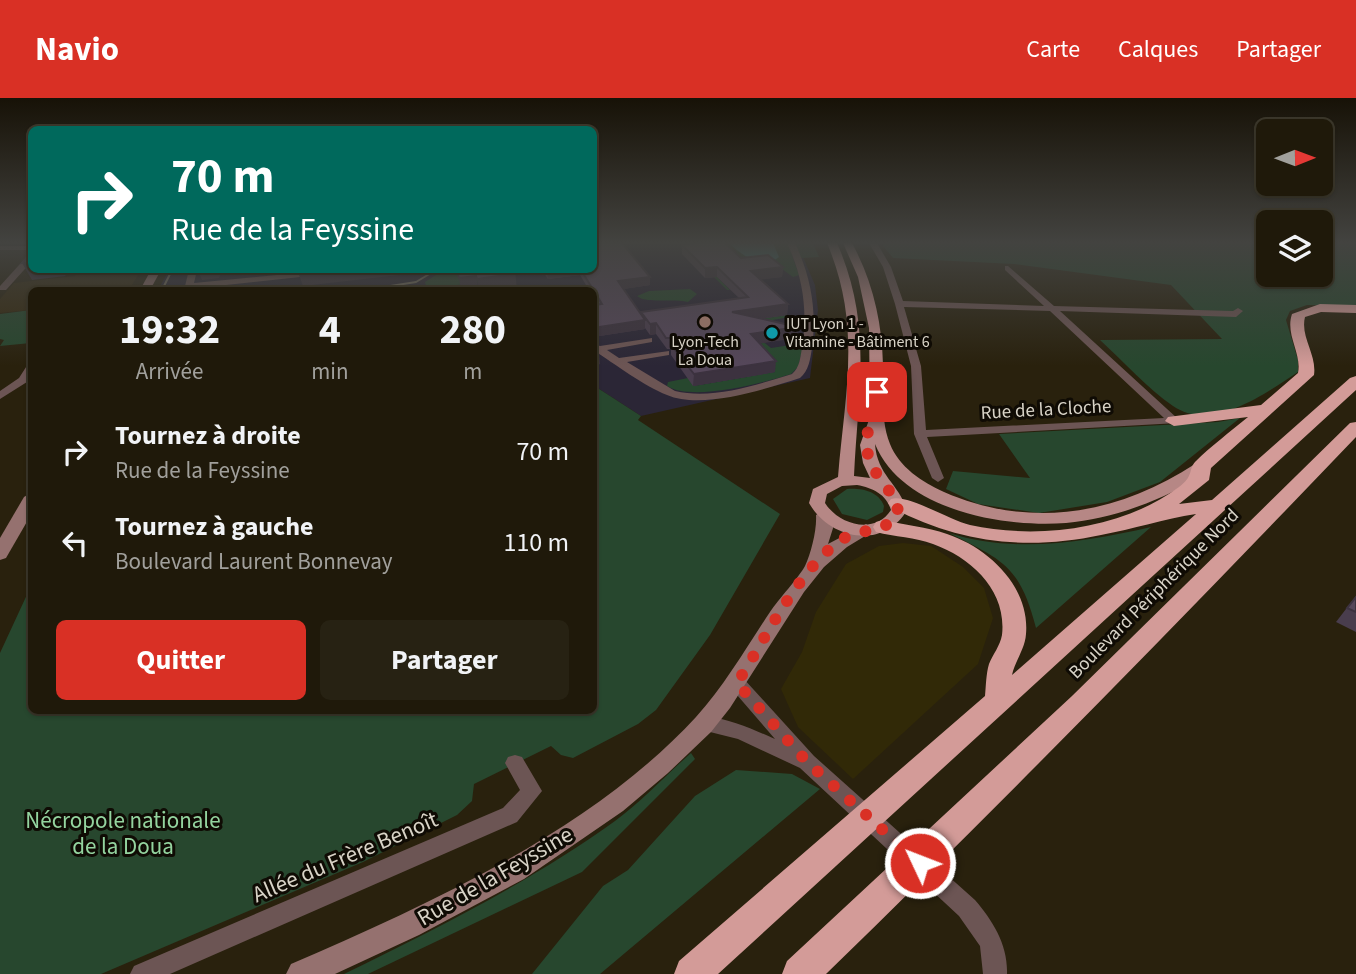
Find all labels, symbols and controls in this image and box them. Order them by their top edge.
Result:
text: Navio [35,26,119,73]
text: Carte [1026,32,1080,67]
text: Calques [1118,32,1198,67]
text: Partager [1236,32,1321,67]
north arrow [1256,119,1334,196]
map controls [1256,119,1333,287]
text: 70 m [171,142,275,212]
icon: right [56,154,147,245]
text: Rue de la Feyssine [171,207,414,253]
button: layers [1256,210,1333,287]
text: 19:32 [119,300,220,360]
text: 4 [319,300,341,360]
text: 280 [439,300,506,360]
place label: IUT Lyon 1 - Vitamine - Bâtiment 6 [786,313,930,353]
marker: Lyon-Tech La Doua [697,314,713,330]
marker: IUT Lyon 1 - Vitamine - Bâtiment 6 [764,325,780,341]
place label: Lyon-Tech La Doua [671,331,739,371]
text: Arrivée [136,355,203,388]
text: min [311,355,349,388]
text: m [463,355,482,388]
pin [847,362,907,422]
icon: arrive [858,373,896,411]
street label: Rue de la Cloche [980,393,1112,427]
text: Tournez à droite [115,417,301,454]
icon: right [56,433,94,471]
text: 70 m [516,433,569,470]
text: Rue de la Feyssine [115,454,290,487]
street label: Boulevard Périphérique Nord [1063,503,1245,685]
text: Tournez à gauche [115,508,314,545]
icon: left [56,524,94,562]
text: 110 m [503,524,569,561]
text: Boulevard Laurent Bonnevay [115,545,393,578]
button: Quitter [56,620,306,700]
button: Partager [320,620,569,700]
street label: Allée du Frère Benoît [247,803,443,911]
park label: Nécropole nationale de la Doua [25,804,221,863]
street label: Rue de la Feyssine [411,818,579,934]
position arrow [883,826,957,900]

